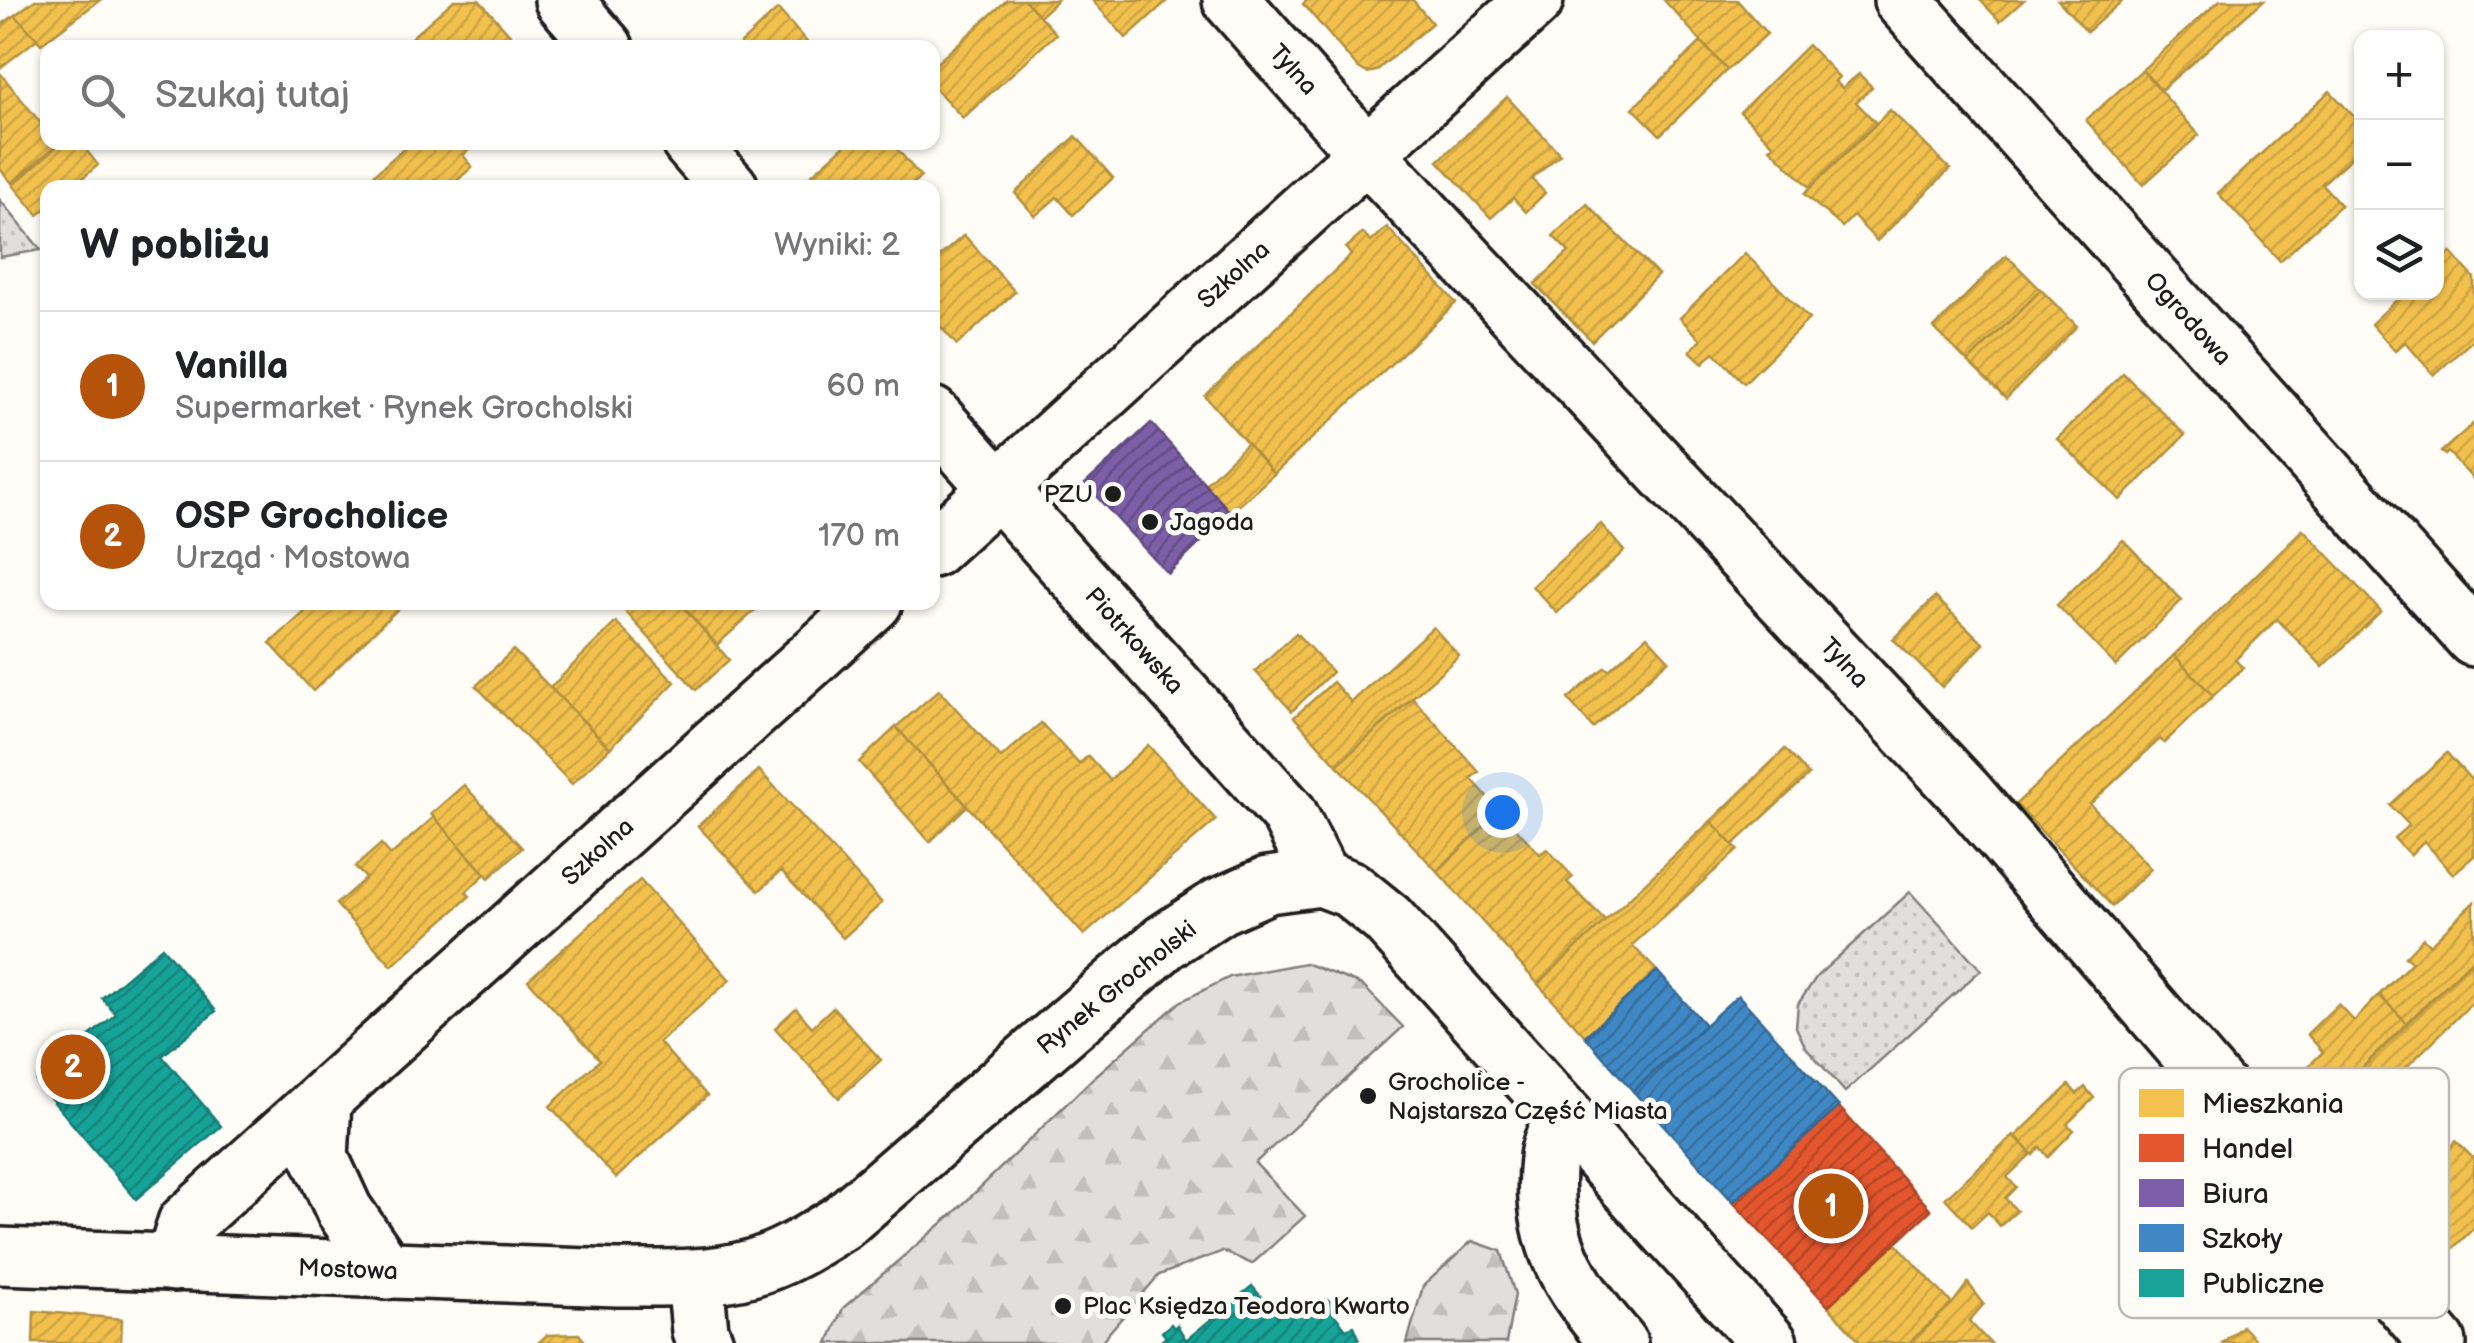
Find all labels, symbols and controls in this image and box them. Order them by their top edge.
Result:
map controls [2354,30,2444,300]
button: + [2354,30,2444,120]
street label: Tylna [1262,38,1324,102]
search box [40,40,940,150]
icon: search [75,68,130,123]
text: Szukaj tutaj [155,73,350,118]
button: − [2354,120,2444,210]
button: layers [2354,210,2444,300]
text: W pobliżu [80,220,270,271]
text: Wyniki: 2 [774,226,900,265]
street label: Szkolna [1191,234,1277,316]
street label: Ogrodowa [2138,266,2238,372]
text: Vanilla [175,344,289,389]
text: 1 [106,367,119,406]
text: 60 m [827,367,900,406]
text: Supermarket · Rynek Grocholski [175,389,633,428]
place label: PZU [1044,479,1093,510]
marker: PZU [1102,483,1124,505]
text: OSP Grocholice [175,494,448,539]
place label: Jagoda [1170,507,1254,538]
marker: Jagoda [1139,511,1161,533]
text: 2 [103,517,122,556]
text: 170 m [818,517,900,556]
text: Urząd · Mostowa [175,539,411,578]
street label: Piotrkowska [1078,581,1190,701]
street label: Tylna [1813,631,1875,695]
your location [1477,787,1528,838]
street label: Szkolna [555,811,641,893]
street label: Rynek Grocholski [1031,914,1203,1062]
pin: 2 [40,1030,106,1104]
place label: Grocholice - Najstarsza Część Miasta [1388,1067,1668,1127]
legend [2119,1068,2449,1318]
marker: Grocholice - Najstarsza Część Miasta [1357,1085,1379,1107]
text: Mieszkania [2202,1088,2344,1121]
text: Handel [2202,1133,2293,1166]
pin: 1 [1798,1168,1864,1244]
text: Biura [2202,1178,2269,1211]
text: Szkoły [2202,1223,2283,1256]
street label: Mostowa [298,1253,398,1287]
text: Publiczne [2202,1268,2324,1301]
place label: Plac Księdza Teodora Kwarto [1083,1291,1410,1322]
marker: Plac Księdza Teodora Kwarto [1052,1295,1074,1317]

